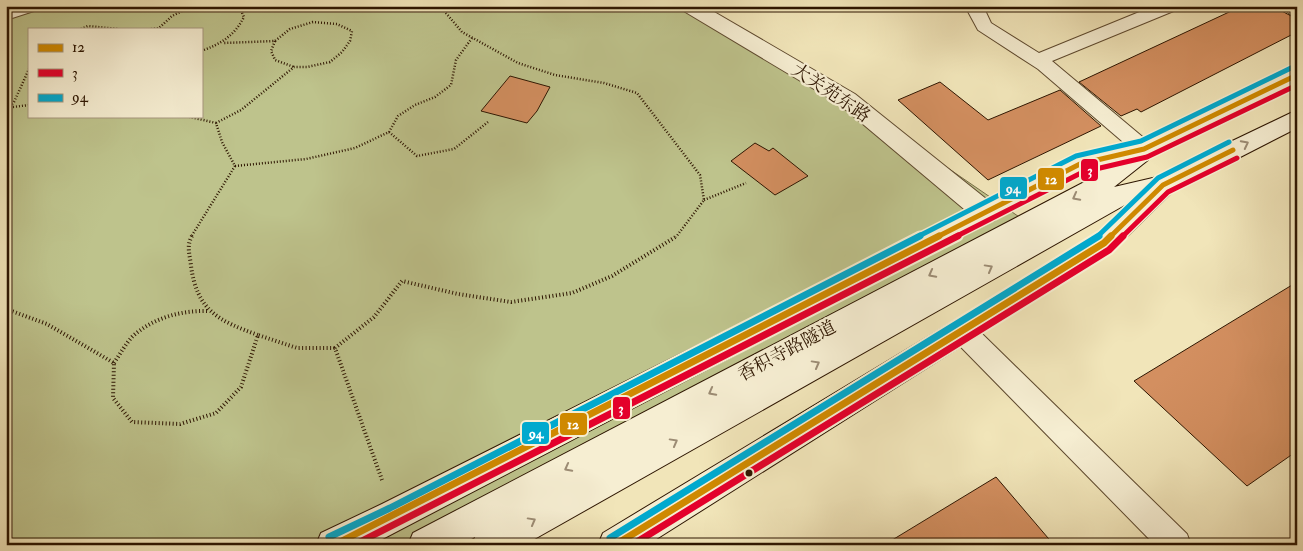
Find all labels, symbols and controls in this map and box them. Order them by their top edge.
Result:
legend [28,28,202,118]
text: 12 [72,38,85,57]
street label: 大关苑东路 [787,58,875,128]
text: 3 [72,64,78,83]
text: 94 [71,88,89,107]
one-way arrow [1240,140,1249,150]
line badge: 3 [1080,158,1099,182]
text: 3 [1087,162,1093,179]
line badge: 12 [1037,167,1065,191]
text: 12 [1045,171,1057,188]
line badge: 94 [999,176,1028,200]
text: 94 [1004,180,1022,197]
one-way arrow [1072,191,1081,201]
one-way arrow [984,264,993,274]
one-way arrow [929,268,938,278]
street label: 香积寺路隧道 [734,315,840,387]
one-way arrow [811,360,820,370]
one-way arrow [708,386,717,396]
line badge: 3 [612,396,631,420]
text: 3 [618,400,624,417]
line badge: 12 [559,412,588,436]
text: 12 [567,416,579,433]
line badge: 94 [521,421,550,445]
text: 94 [527,425,545,442]
one-way arrow [669,439,678,449]
one-way arrow [565,462,574,472]
unlabelled marker [744,468,754,478]
one-way arrow [526,517,535,527]

